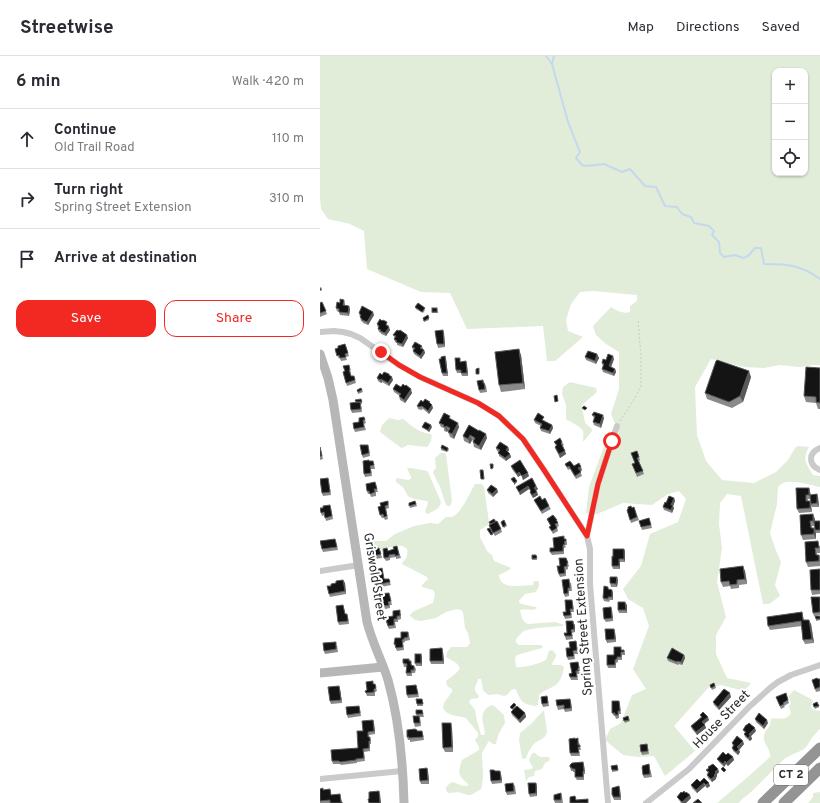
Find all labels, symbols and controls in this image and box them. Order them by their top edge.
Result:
text: Streetwise [20,16,113,40]
text: Map [628,19,654,36]
text: Directions [676,19,740,36]
text: Saved [762,19,800,36]
map controls [772,68,808,176]
button: + [772,68,808,104]
text: 6 min [16,71,60,93]
text: Walk · 420 m [232,74,304,90]
button: − [772,104,808,140]
text: Continue [54,121,116,140]
icon: ahead [16,128,38,150]
text: 110 m [272,131,304,147]
text: Old Trail Road [54,140,135,156]
button: locate [772,140,808,176]
text: Turn right [54,181,123,200]
icon: right [16,188,38,210]
text: 310 m [269,191,304,207]
text: Spring Street Extension [54,200,192,216]
icon: arrive [16,248,38,270]
text: Arrive at destination [54,249,197,268]
button: Save [16,300,156,337]
button: Share [164,300,304,337]
route end [372,343,390,361]
route start [603,432,621,450]
street label: Griswold Street [359,532,389,622]
street label: Spring Street Extension [571,558,597,696]
street label: House Street [690,687,754,753]
road number: CT 2 [774,765,808,785]

